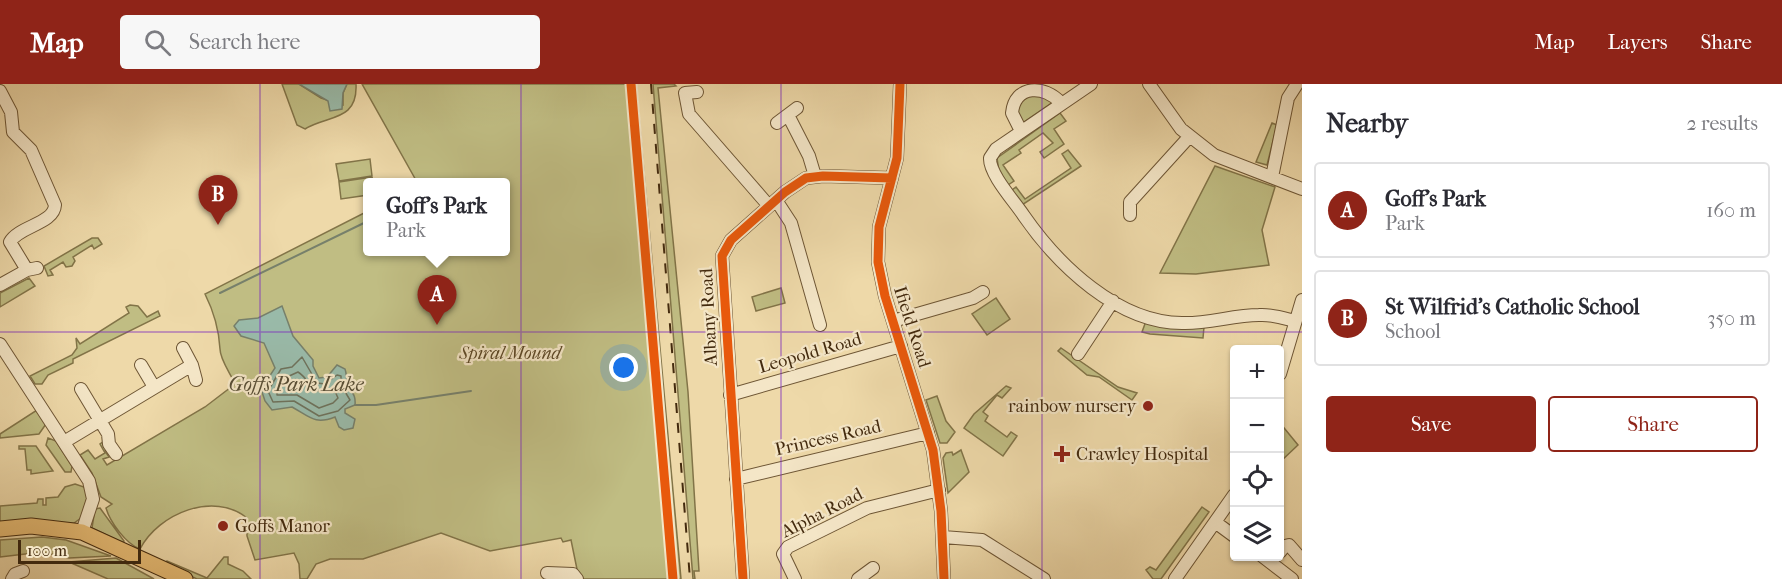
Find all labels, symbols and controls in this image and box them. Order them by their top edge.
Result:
search box [120,15,540,69]
text: Map [30,26,84,59]
icon: search [141,26,174,59]
text: Search here [189,29,300,55]
text: Map [1534,30,1575,54]
text: Layers [1608,30,1667,54]
text: Share [1700,30,1752,54]
text: Nearby [1326,108,1408,139]
text: 2 results [1687,112,1758,135]
pin: B [198,176,238,225]
popup [363,178,510,256]
text: Goff's Park [1385,186,1486,212]
text: Goff's Park [386,193,487,219]
text: A [1341,199,1354,222]
text: 160 m [1706,199,1756,222]
text: Park [1385,212,1425,235]
text: Park [386,219,426,242]
street label: Albany Road [696,267,722,367]
pin: A [418,276,456,325]
street label: Ifield Road [889,284,935,371]
text: St Wilfrid's Catholic School [1385,294,1640,320]
text: B [1341,307,1354,330]
text: 350 m [1707,307,1756,330]
text: School [1385,320,1441,343]
street label: Leopold Road [756,328,864,378]
park label: Spiral Mound [458,343,564,364]
map controls [1230,345,1284,561]
button: + [1230,345,1284,399]
your location [609,353,638,382]
water label: Goffs Park Lake [228,373,365,396]
place label: rainbow nursery [1008,396,1137,417]
button: Save [1326,396,1536,452]
button: Share [1548,396,1758,452]
marker: rainbow nursery [1141,399,1155,413]
button: − [1230,399,1284,453]
street label: Princess Road [773,416,883,460]
place label: Crawley Hospital [1076,444,1208,465]
marker: Crawley Hospital [1053,445,1071,463]
button: locate [1230,453,1284,507]
street label: Alpha Road [777,483,866,543]
button: layers [1230,507,1284,561]
place label: Goffs Manor [235,516,330,537]
marker: Goffs Manor [216,519,230,533]
scale bar [18,537,141,564]
text: 100 m [27,541,67,560]

